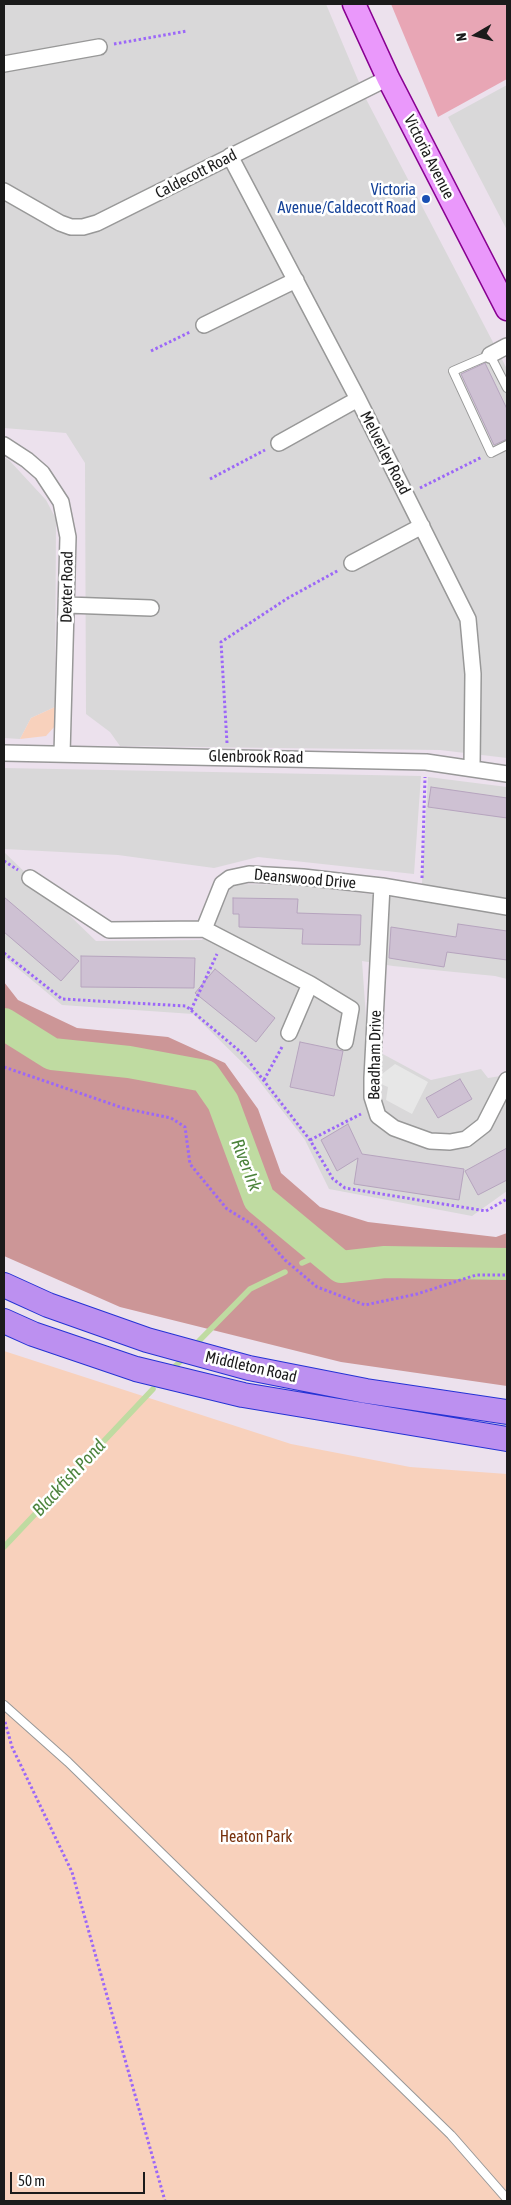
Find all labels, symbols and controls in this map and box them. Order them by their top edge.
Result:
north arrow [451,10,501,60]
text: N [453,32,470,42]
street label: Victoria Avenue [400,112,458,202]
street label: Caldecott Road [152,145,240,203]
place label: Victoria Avenue/Caldecott Road [277,180,416,218]
marker: Victoria Avenue/Caldecott Road [420,193,432,205]
street label: Melverley Road [356,408,414,498]
street label: Dexter Road [57,551,77,623]
street label: Glenbrook Road [208,747,304,767]
street label: Deanswood Drive [253,865,357,893]
street label: Beadham Drive [365,1010,385,1100]
water label: River Irk [226,1136,266,1194]
street label: Middleton Road [203,1347,299,1387]
water label: Blackfish Pond [28,1435,110,1521]
park label: Heaton Park [220,1827,292,1847]
scale bar [12,2162,148,2194]
text: 50 m [18,2172,45,2189]

